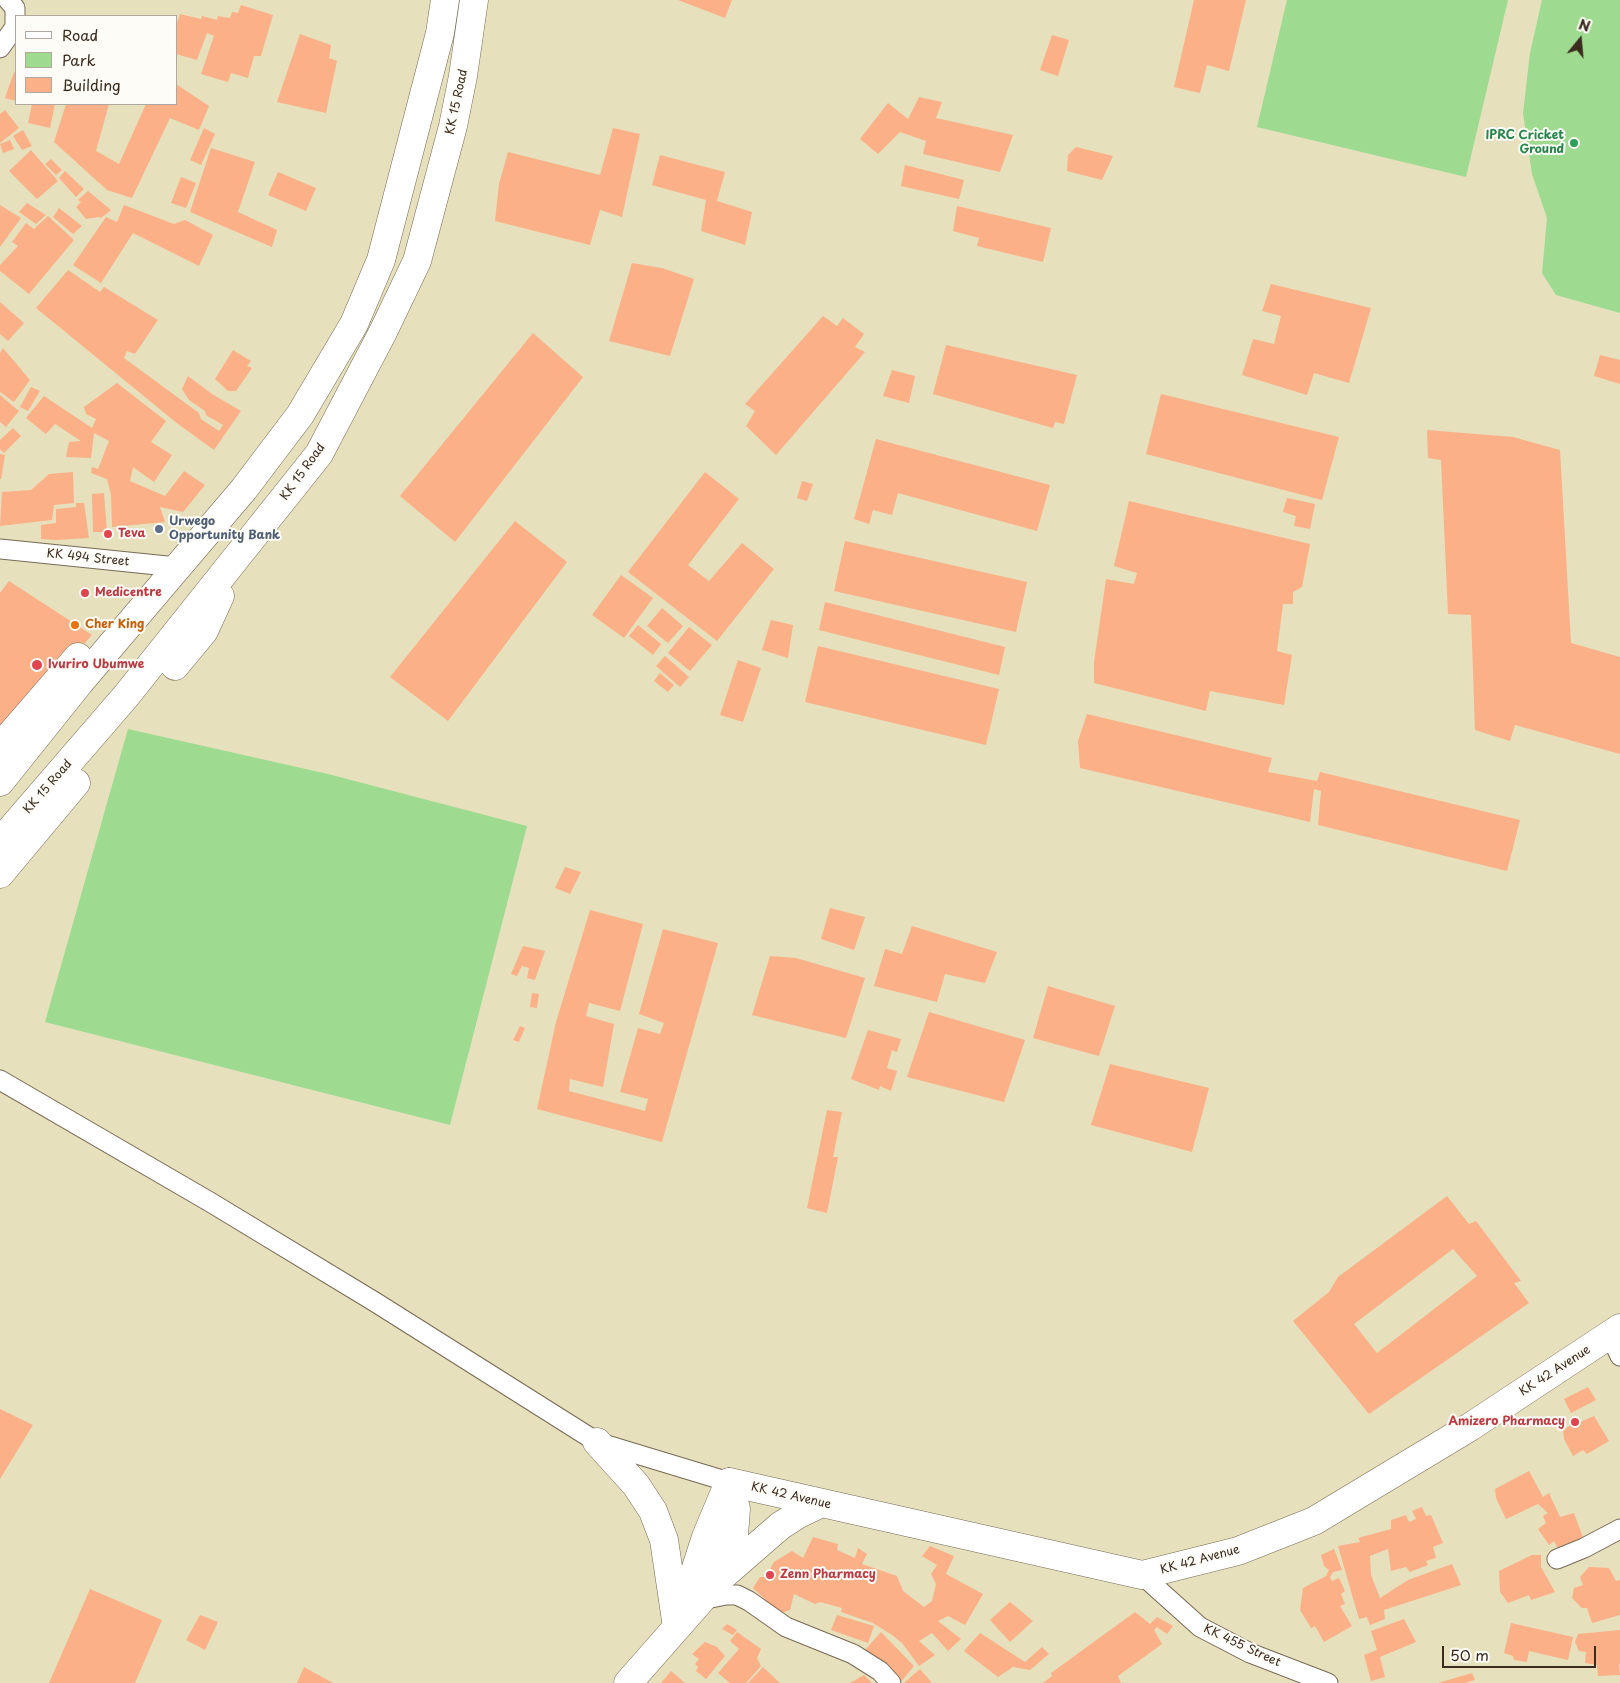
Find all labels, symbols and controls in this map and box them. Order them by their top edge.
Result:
text: N [1576,14,1593,37]
legend [15,15,178,105]
north arrow [1555,15,1605,65]
text: Road [62,23,98,46]
text: Park [62,48,96,71]
street label: KK 15 Road [443,68,471,136]
text: Building [62,73,121,96]
place label: IPRC Cricket Ground [1486,129,1564,157]
marker: IPRC Cricket Ground [1568,137,1580,149]
street label: KK 15 Road [278,441,328,503]
place label: Urwego Opportunity Bank [169,515,280,543]
marker: Urwego Opportunity Bank [153,523,165,535]
place label: Teva [118,527,146,541]
marker: Teva [102,528,114,540]
street label: KK 494 Street [46,546,130,570]
place label: Medicentre [95,586,162,600]
marker: Medicentre [79,587,91,599]
place label: Cher King [85,618,144,632]
marker: Cher King [69,619,81,631]
marker: Ivuriro Ubumwe [30,658,44,672]
place label: Ivuriro Ubumwe [48,658,144,672]
street label: KK 15 Road [21,757,75,817]
street label: KK 42 Avenue [1517,1343,1593,1399]
place label: Amizero Pharmacy [1448,1415,1565,1429]
marker: Amizero Pharmacy [1569,1416,1581,1428]
street label: KK 42 Avenue [750,1480,832,1512]
street label: KK 42 Avenue [1159,1542,1241,1578]
place label: Zenn Pharmacy [780,1568,876,1582]
marker: Zenn Pharmacy [764,1569,776,1581]
street label: KK 455 Street [1201,1622,1283,1670]
scale bar [1445,1636,1599,1668]
text: 50 m [1450,1643,1489,1666]

